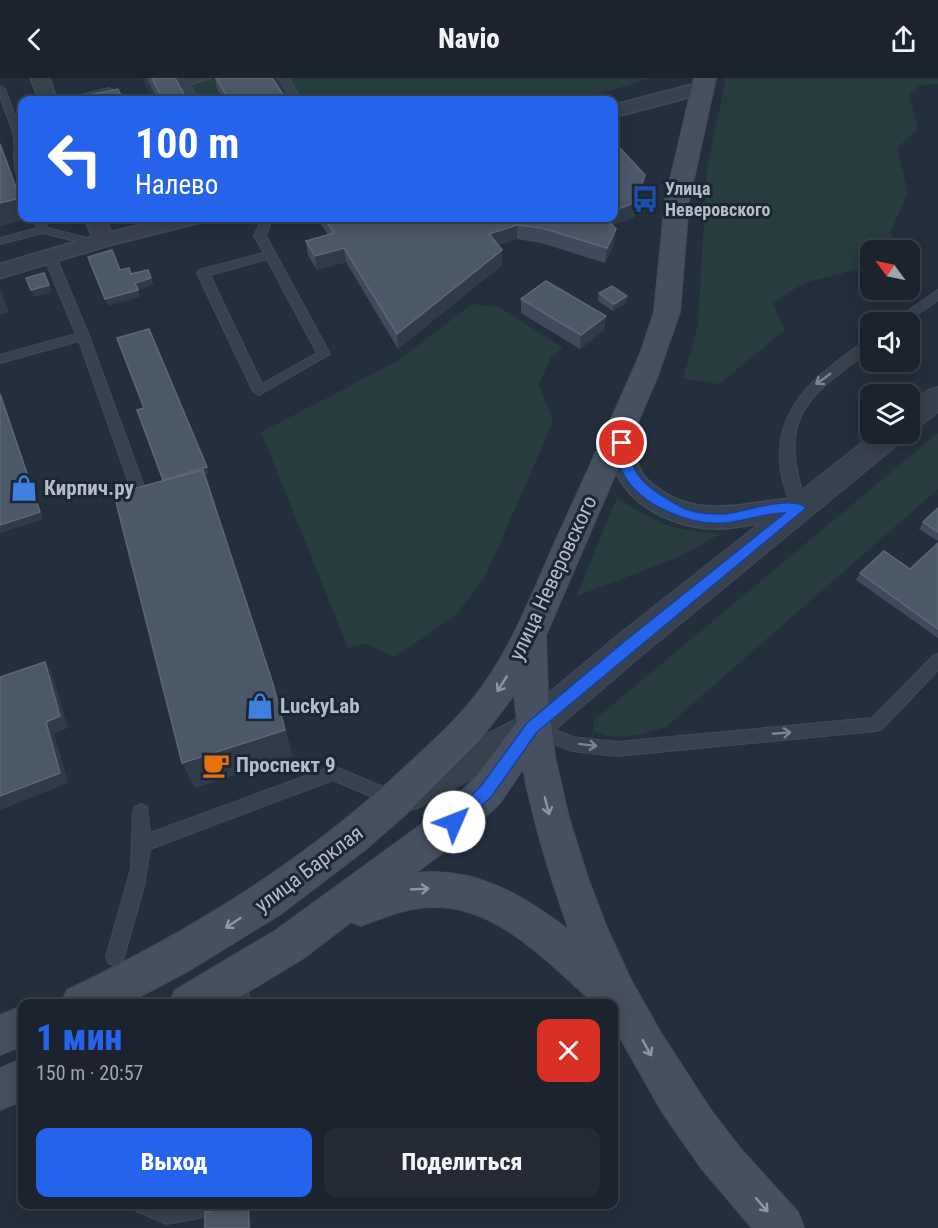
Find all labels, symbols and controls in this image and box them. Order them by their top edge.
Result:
icon: back [18,23,51,56]
text: Navio [438,23,500,55]
icon: share [887,23,920,56]
text: 100 m [135,119,240,168]
icon: left [36,120,114,198]
text: Налево [135,169,218,201]
place label: Улица Неверовского [665,178,770,220]
bus stop icon: Улица Неверовского [630,184,660,214]
north arrow [860,240,920,300]
map controls [860,240,920,444]
button: sound [860,312,920,372]
one-way arrow [815,373,831,385]
button: layers [860,384,920,444]
pin [596,417,647,468]
icon: arrive [605,426,638,459]
shop icon: Кирпич.ру [9,473,39,503]
place label: Кирпич.ру [44,476,134,500]
street label: улица Неверовского [504,492,602,664]
one-way arrow [495,675,507,692]
shop icon: LuckyLab [245,691,275,721]
place label: LuckyLab [280,694,360,718]
one-way arrow [771,727,791,738]
one-way arrow [577,740,597,751]
cafe icon: Проспект 9 [201,750,231,780]
place label: Проспект 9 [236,753,336,777]
position arrow [422,790,486,854]
one-way arrow [542,796,554,815]
street label: улица Барклая [250,821,368,917]
one-way arrow [410,884,430,895]
one-way arrow [225,918,242,930]
text: 1 мин [36,1017,122,1059]
button: close [537,1019,600,1082]
one-way arrow [641,1039,653,1056]
text: 150 m · 20:57 [36,1061,143,1085]
button: Выход [36,1128,312,1197]
button: Поделиться [324,1128,600,1197]
one-way arrow [755,1197,769,1212]

